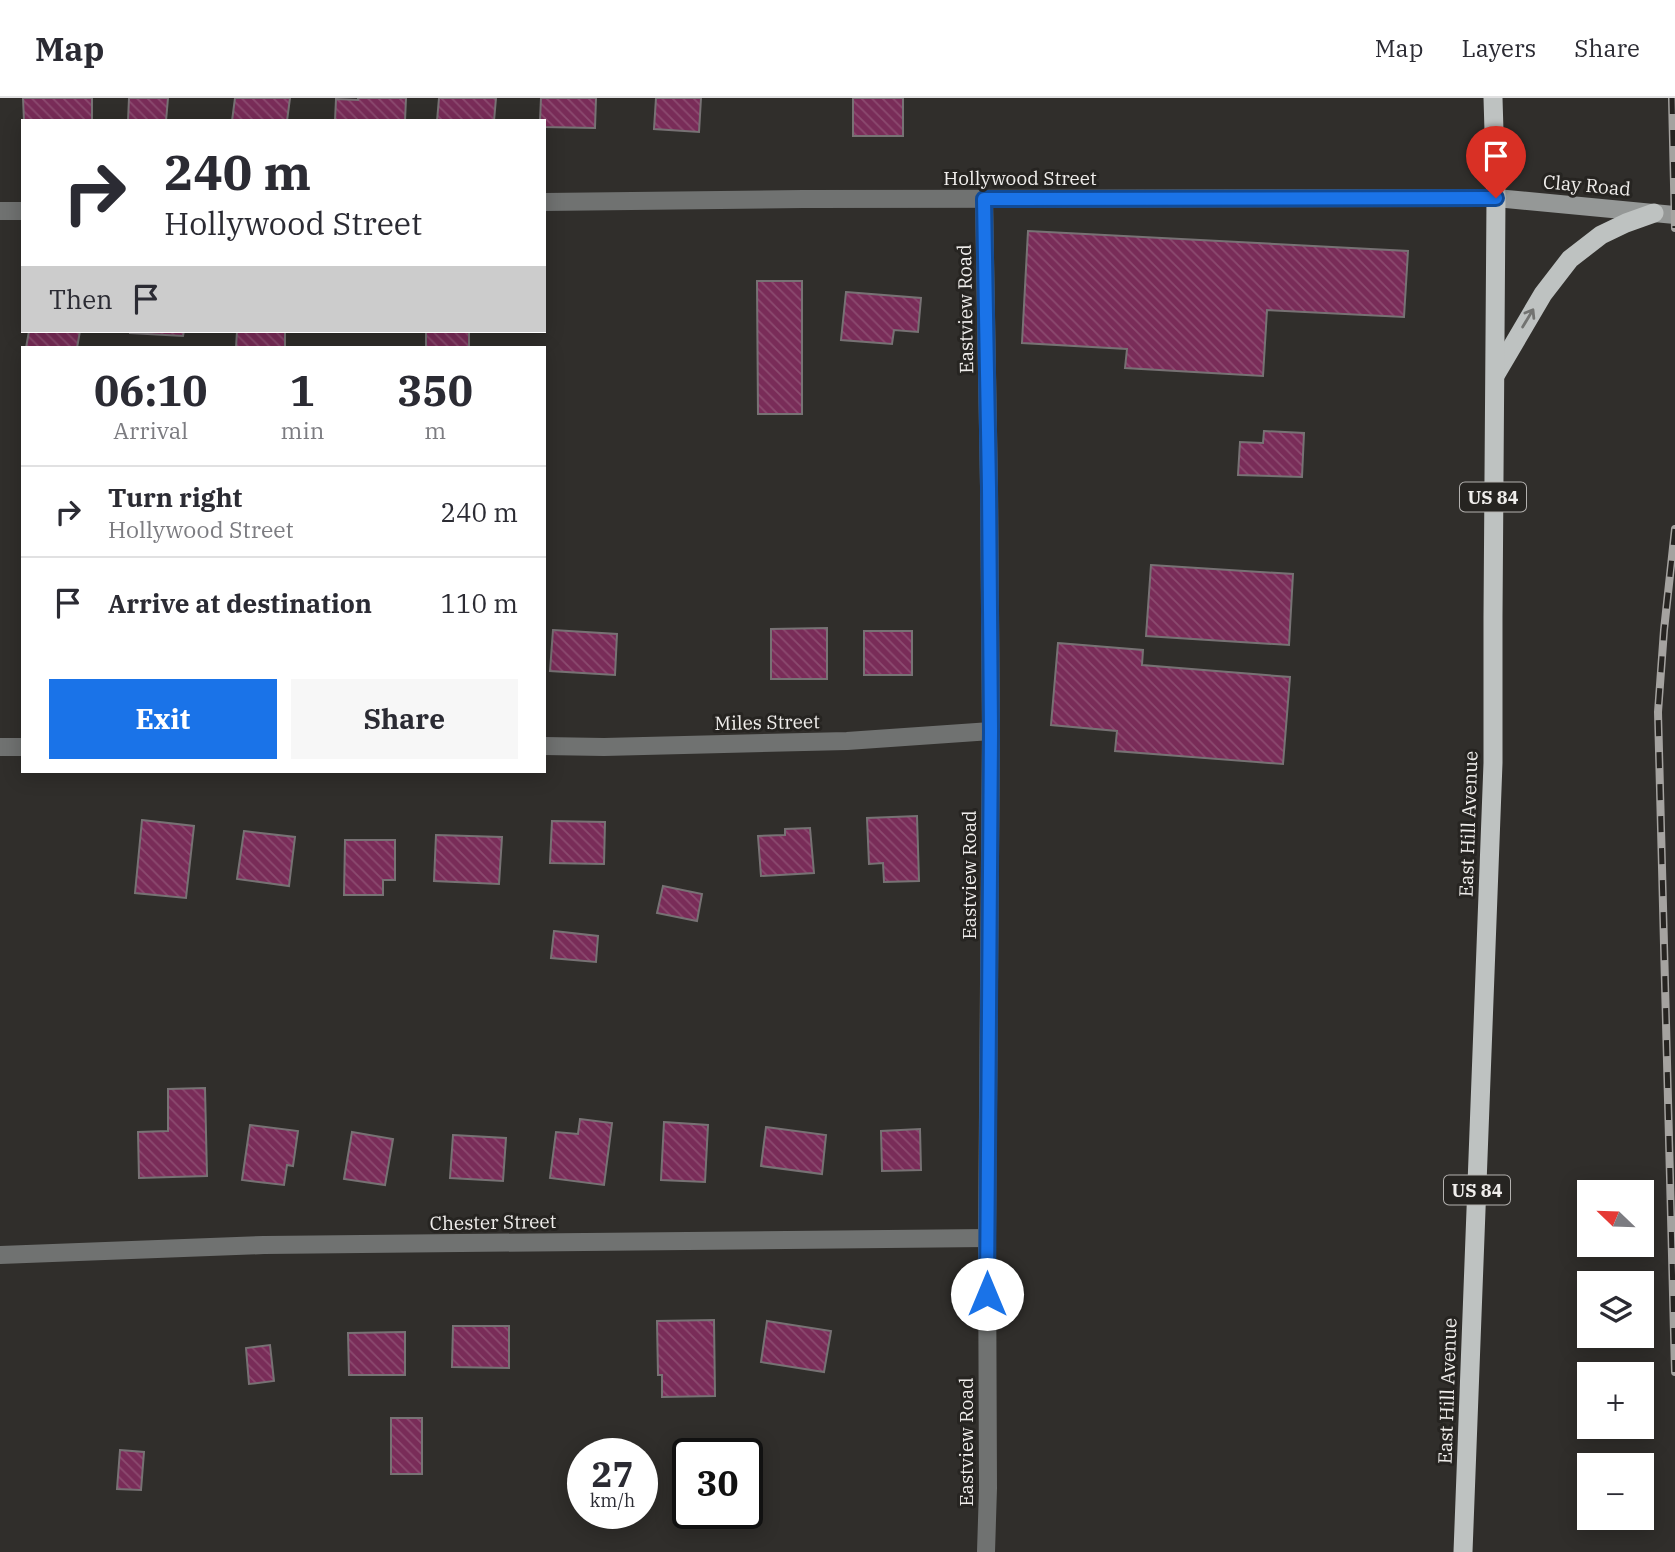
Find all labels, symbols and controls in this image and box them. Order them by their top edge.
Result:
text: Map [35,27,104,70]
text: Map [1375,32,1423,64]
text: Layers [1461,32,1536,64]
text: Share [1574,32,1640,64]
pin [1466,126,1526,198]
icon: arrive [1477,137,1515,175]
text: 240 m [164,140,311,203]
icon: right [49,147,140,238]
street label: Hollywood Street [943,166,1097,190]
street label: Clay Road [1542,169,1632,201]
text: Hollywood Street [164,202,422,244]
street label: Eastview Road [952,244,978,374]
icon: arrive [127,280,165,318]
text: Then [49,282,113,316]
one-way arrow [1521,309,1535,329]
text: 06:10 [94,363,208,418]
text: 1 [290,363,315,418]
text: 350 [397,363,473,418]
text: Arrival [113,415,188,445]
text: min [281,415,324,445]
text: m [424,415,446,445]
text: Turn right [108,480,242,514]
road number: US 84 [1460,482,1526,512]
icon: right [49,493,87,531]
text: 240 m [440,495,518,529]
text: Hollywood Street [108,514,294,544]
icon: arrive [49,584,87,622]
text: Arrive at destination [108,586,372,620]
text: 110 m [440,586,518,620]
button: Exit [49,679,277,759]
button: Share [291,679,518,759]
street label: Miles Street [714,709,820,735]
street label: East Hill Avenue [1453,750,1483,898]
street label: Eastview Road [957,810,981,940]
road number: US 84 [1444,1176,1510,1204]
north arrow [1577,1180,1654,1256]
map controls [1577,1180,1654,1530]
street label: Chester Street [429,1209,557,1235]
position arrow [950,1257,1024,1331]
button: layers [1577,1271,1654,1348]
street label: East Hill Avenue [1432,1317,1462,1465]
button: + [1577,1362,1654,1439]
street label: Eastview Road [954,1377,978,1507]
speed limit sign: 30 [672,1438,763,1529]
text: 27 [591,1451,634,1497]
button: − [1577,1453,1654,1530]
text: km/h [590,1489,635,1512]

